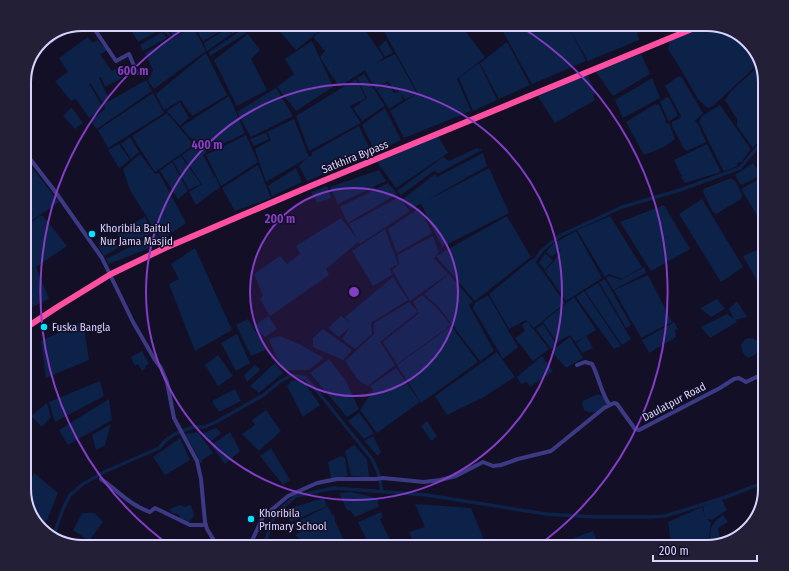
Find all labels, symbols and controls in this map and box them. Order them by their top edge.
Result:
text: 600 m [117,64,149,78]
text: 400 m [192,138,222,152]
street label: Satkhira Bypass [320,138,391,176]
text: 200 m [264,212,295,226]
place label: Khoribila Baitul Nur Jama Masjid [100,222,173,248]
marker: Khoribila Baitul Nur Jama Masjid [87,229,97,239]
centre of rings [347,285,361,299]
place label: Fuska Bangla [52,321,110,334]
marker: Fuska Bangla [39,322,49,332]
street label: Daulatpur Road [640,380,708,424]
place label: Khoribila Primary School [259,507,327,533]
marker: Khoribila Primary School [246,514,256,524]
scale bar [653,537,757,563]
text: 200 m [659,544,689,558]

